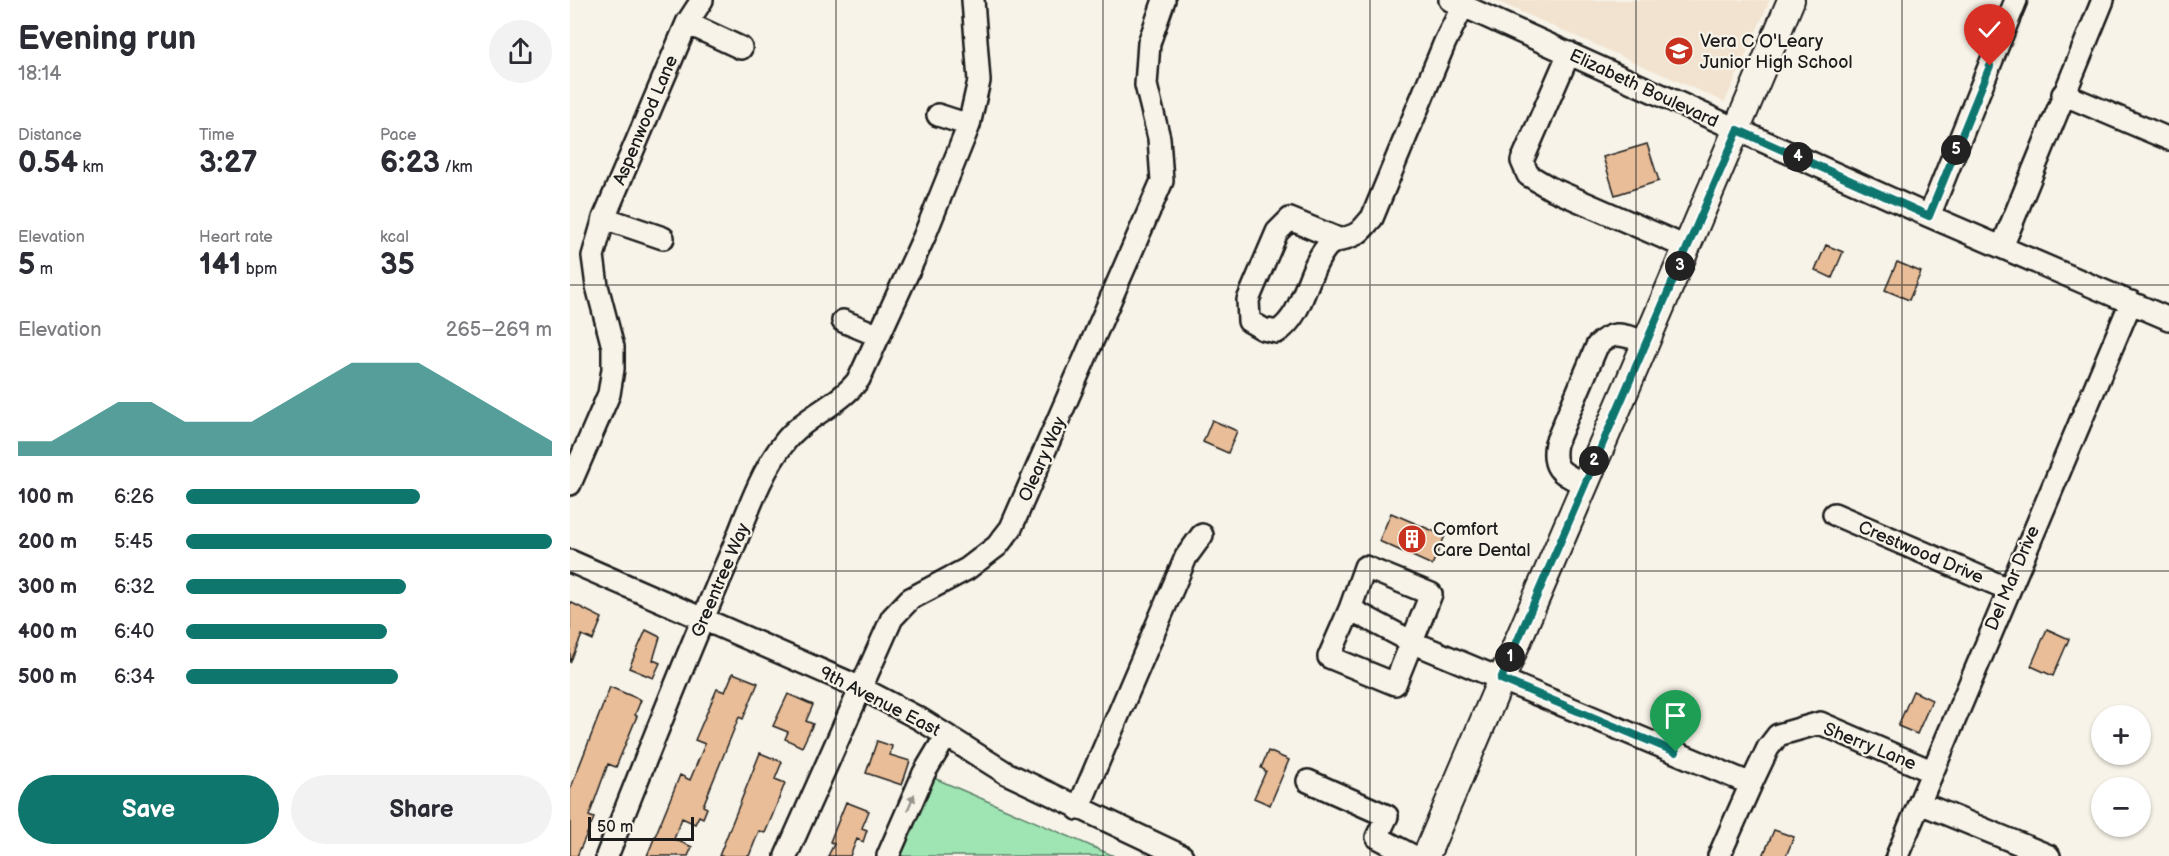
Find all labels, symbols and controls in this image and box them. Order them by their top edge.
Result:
pin [1964,4,2015,66]
icon: check [1973,13,2006,46]
text: Evening run [18,19,196,59]
button: share [489,20,552,83]
place label: Vera C O'Leary Junior High School [1700,31,1852,73]
school or university icon: Vera C O'Leary Junior High School [1663,35,1695,67]
street label: Elizabeth Boulevard [1566,45,1722,132]
street label: Aspenwood Lane [609,52,682,188]
text: 18:14 [18,62,61,86]
text: Distance [18,126,82,145]
text: Time [199,126,234,145]
text: Pace [380,126,416,145]
pin: 5 [1941,135,1971,165]
text: 5 [1951,140,1961,159]
pin: 4 [1783,142,1813,172]
text: 0.54 [18,145,78,181]
text: 3:27 [199,145,257,181]
text: 6:23 [380,145,440,181]
text: 4 [1793,147,1803,166]
text: km [78,158,104,177]
text: /km [440,158,473,177]
text: Elevation [18,228,85,247]
text: Heart rate [199,228,273,247]
text: kcal [380,228,409,247]
text: 5 [18,247,35,283]
text: 141 [199,247,241,283]
text: 35 [380,247,415,283]
pin: 3 [1665,251,1695,281]
text: 3 [1675,256,1685,275]
text: m [35,260,53,279]
text: bpm [241,260,277,279]
text: Elevation [18,318,101,342]
text: 265–269 m [446,318,552,342]
street label: Oleary Way [1014,413,1071,505]
pin: 2 [1579,446,1609,476]
text: 2 [1589,451,1599,470]
text: 100 m [18,485,74,509]
text: 6:26 [114,485,154,509]
street label: Crestwood Drive [1855,517,1987,588]
street label: Greentree Way [687,519,754,640]
place label: Comfort Care Dental [1433,519,1531,561]
street label: Del Mar Drive [1981,522,2044,634]
building icon: Comfort Care Dental [1396,523,1428,555]
text: 200 m [18,530,77,554]
text: 5:45 [114,530,153,554]
text: 300 m [18,575,77,599]
text: 6:32 [114,575,154,599]
text: 400 m [18,620,77,644]
text: 6:40 [114,620,154,644]
pin: 1 [1495,642,1525,672]
text: 1 [1507,647,1513,666]
street label: 9th Avenue East [816,662,944,741]
text: 500 m [18,665,77,689]
text: 6:34 [114,665,155,689]
pin [1650,690,1701,752]
icon: arrive [1659,699,1692,732]
map controls [2091,705,2151,837]
button: + [2091,705,2151,765]
street label: Sherry Lane [1820,718,1920,775]
button: Save [18,775,279,844]
button: Share [291,775,552,844]
button: − [2091,777,2151,837]
one-way arrow [907,794,916,811]
scale bar [588,814,694,842]
text: 50 m [597,818,633,837]

